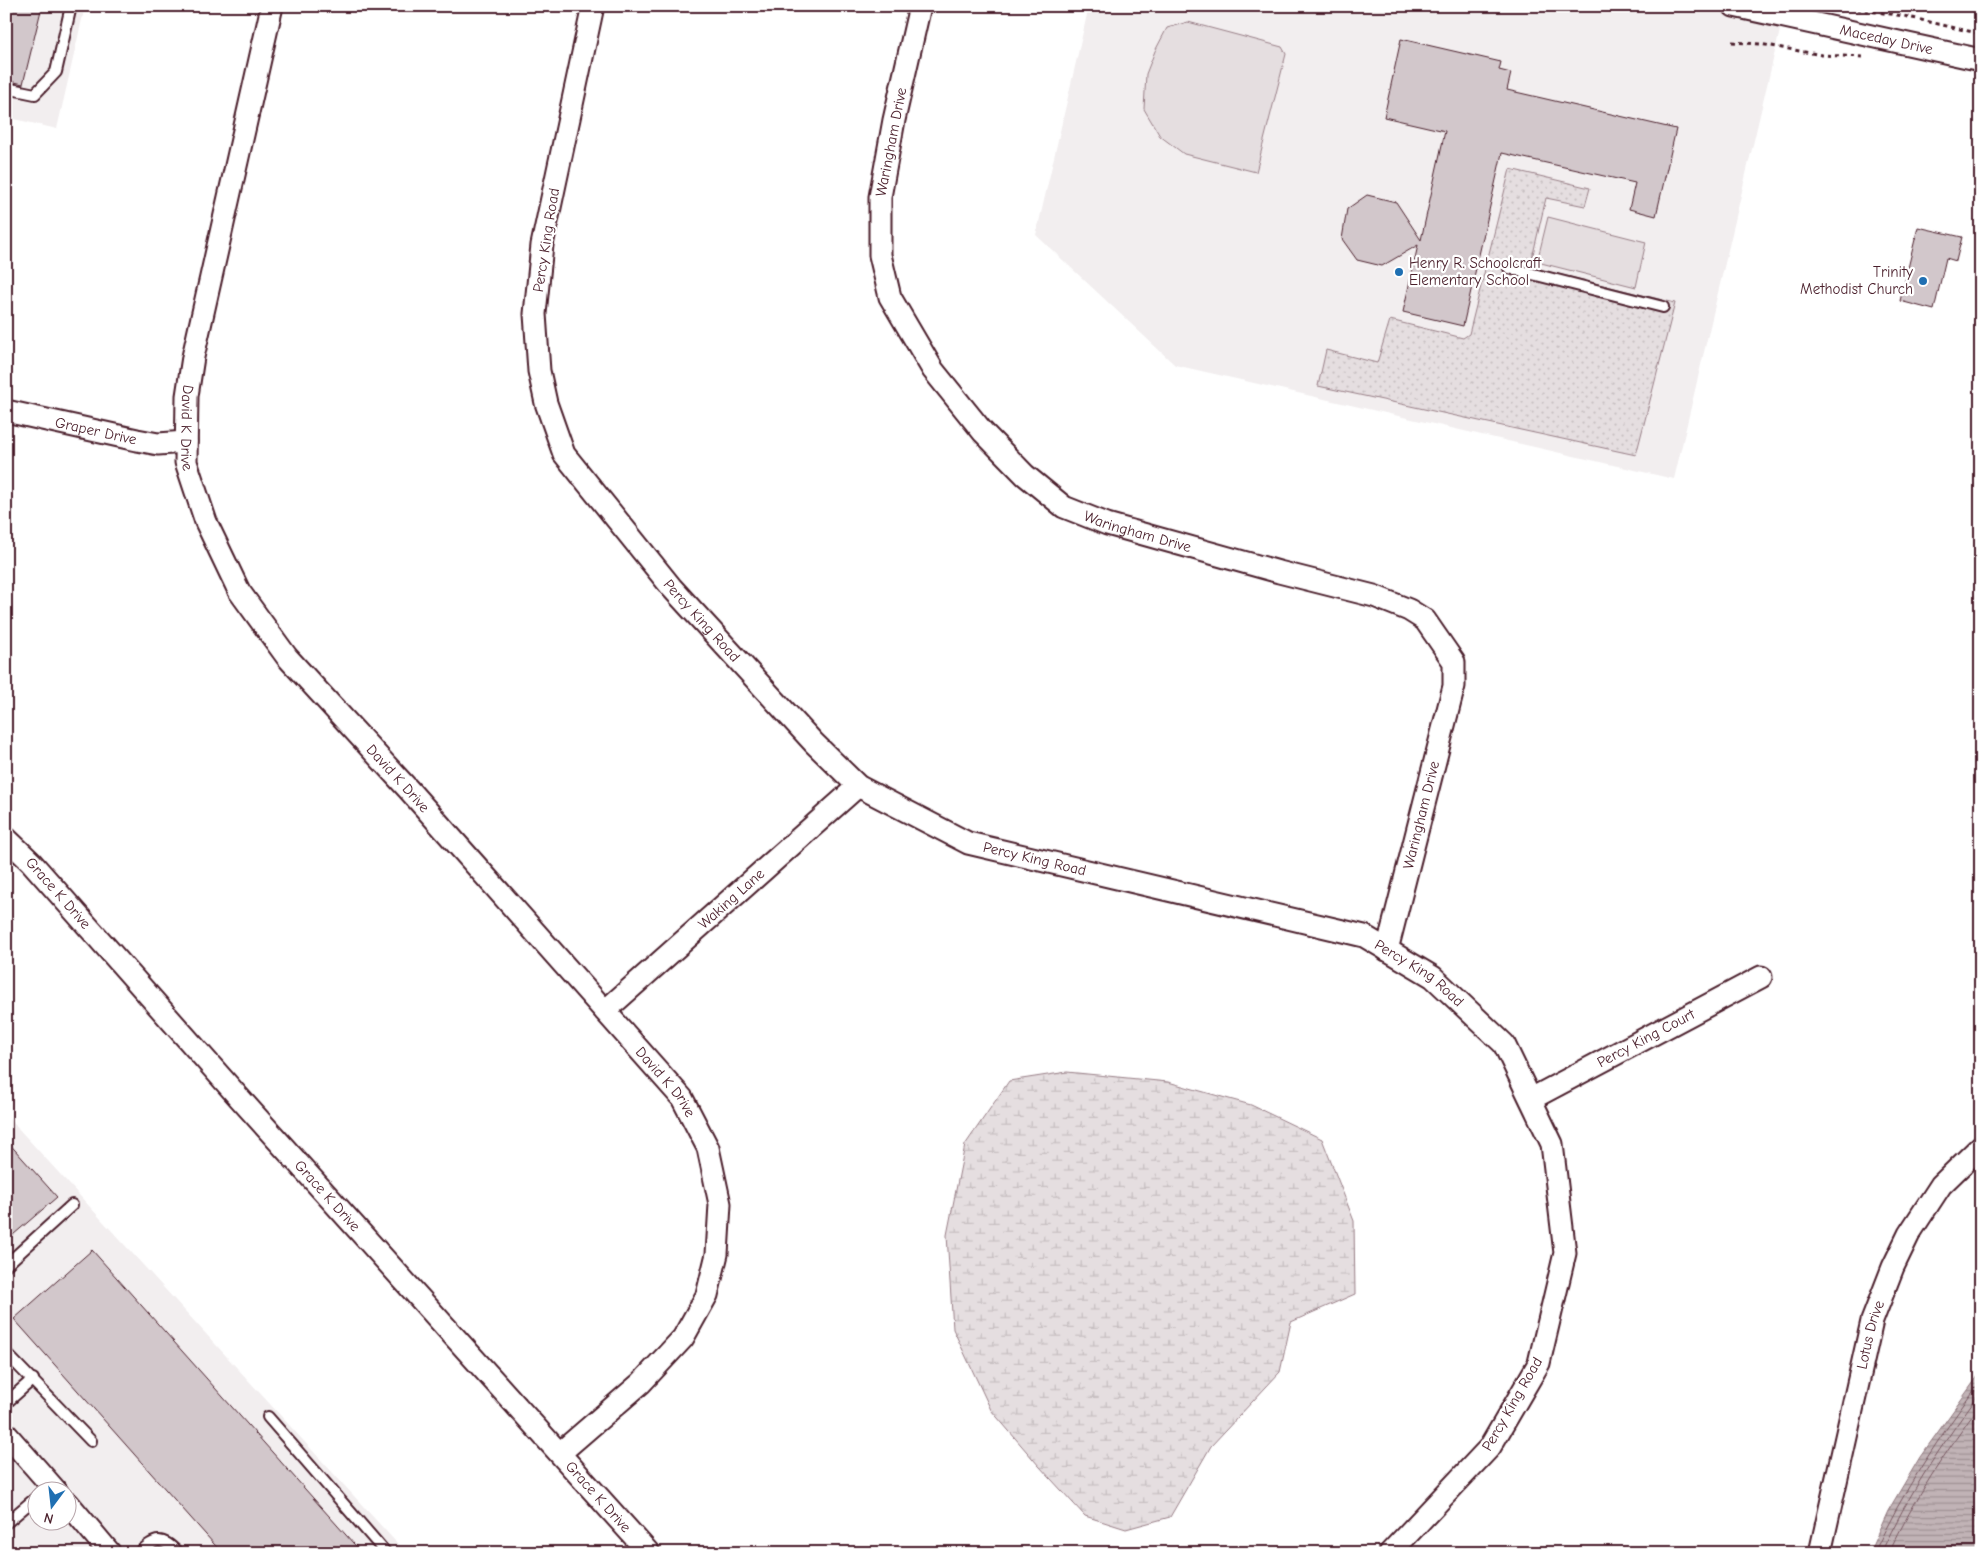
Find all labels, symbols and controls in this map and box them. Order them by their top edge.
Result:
street label: Maceday Drive [1838,20,1935,58]
street label: Waringham Drive [872,85,910,198]
street label: Percy King Road [529,187,563,293]
place label: Henry R. Schoolcraft Elementary School [1409,254,1542,289]
place label: Trinity Methodist Church [1800,263,1913,298]
marker: Henry R. Schoolcraft Elementary School [1393,266,1405,278]
marker: Trinity Methodist Church [1917,275,1929,287]
street label: David K Drive [177,384,198,473]
street label: Graper Drive [53,413,139,449]
street label: Waringham Drive [1081,507,1194,556]
street label: Percy King Road [660,576,744,665]
street label: David K Drive [363,741,434,816]
street label: Waringham Drive [1399,759,1443,871]
street label: Percy King Road [981,838,1088,879]
street label: Grace K Drive [22,853,95,933]
street label: Waking Lane [694,864,768,933]
street label: Percy King Road [1372,935,1468,1010]
street label: Percy King Court [1594,1005,1698,1071]
street label: David K Drive [632,1043,700,1120]
street label: Grace K Drive [291,1156,364,1235]
street label: Lotus Drive [1852,1297,1888,1371]
street label: Percy King Road [1478,1354,1546,1454]
street label: Grace K Drive [562,1457,635,1536]
north arrow [28,1482,78,1532]
text: N [42,1509,55,1527]

